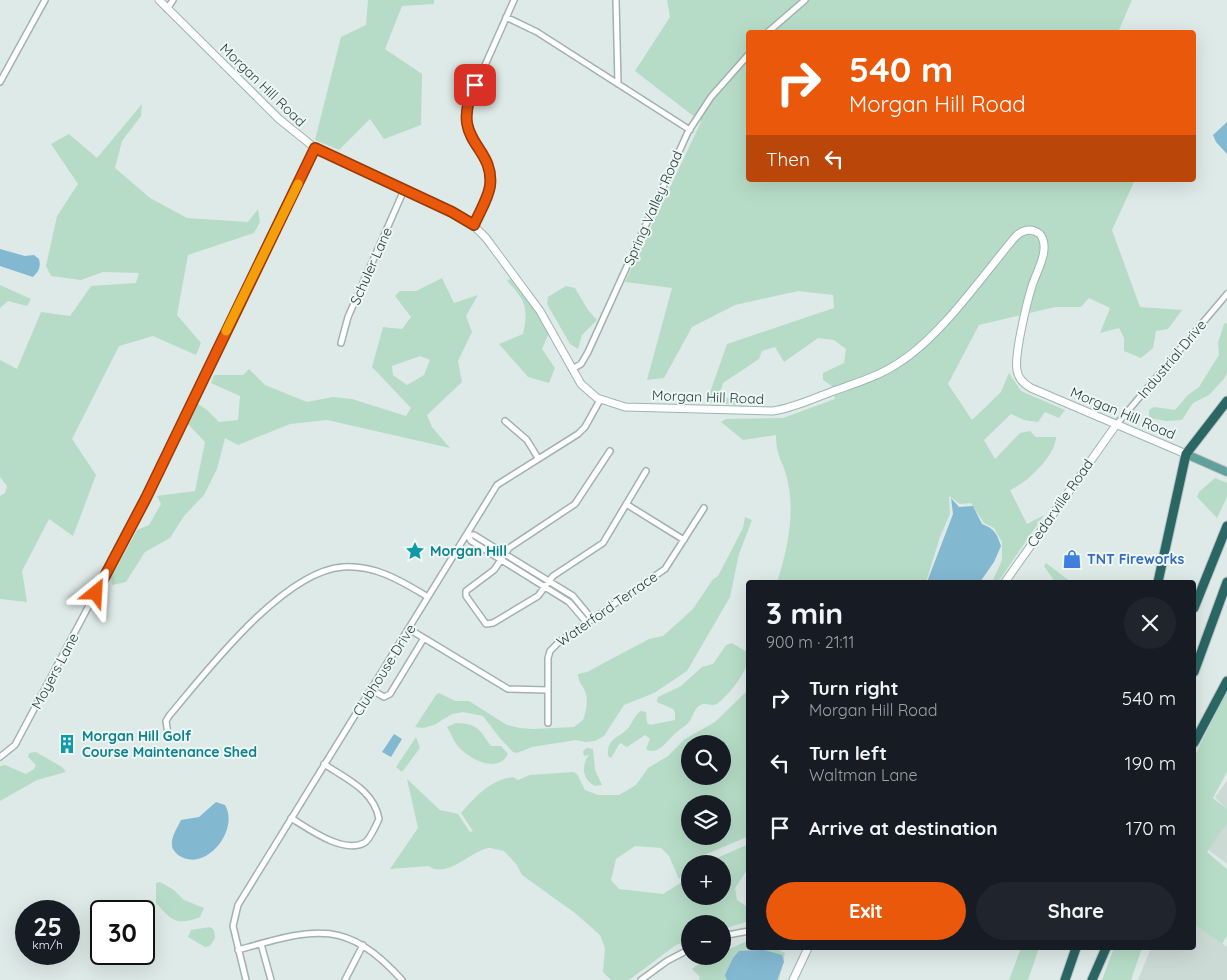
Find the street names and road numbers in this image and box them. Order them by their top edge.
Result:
street label: Morgan Hill Road [216,40,310,130]
street label: Spring Valley Road [620,148,686,268]
street label: Schuler Lane [346,224,396,308]
street label: Industrial Drive [1134,316,1210,402]
street label: Morgan Hill Road [1068,383,1178,443]
street label: Morgan Hill Road [652,386,764,408]
street label: Cedarville Road [1023,456,1097,550]
street label: Waterford Terrace [553,567,661,651]
street label: Clubhouse Drive [349,621,420,719]
street label: Moyers Lane [27,630,83,712]

